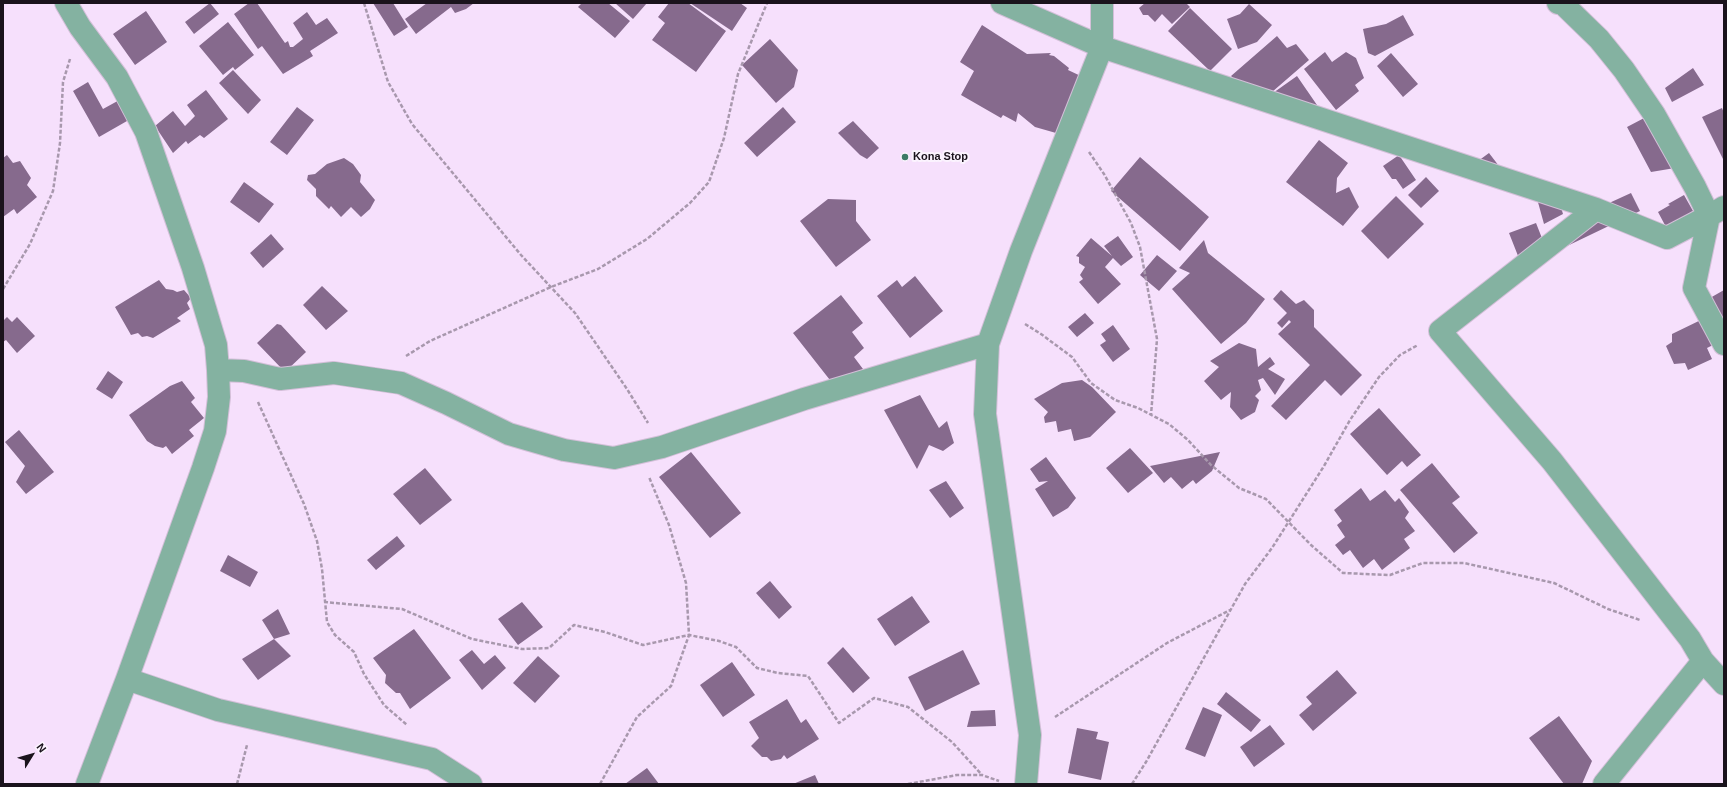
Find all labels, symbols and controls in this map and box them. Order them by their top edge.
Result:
place label: Kona Stop [913,150,968,164]
marker: Kona Stop [900,152,910,162]
north arrow [12,735,52,775]
text: N [34,741,49,755]

